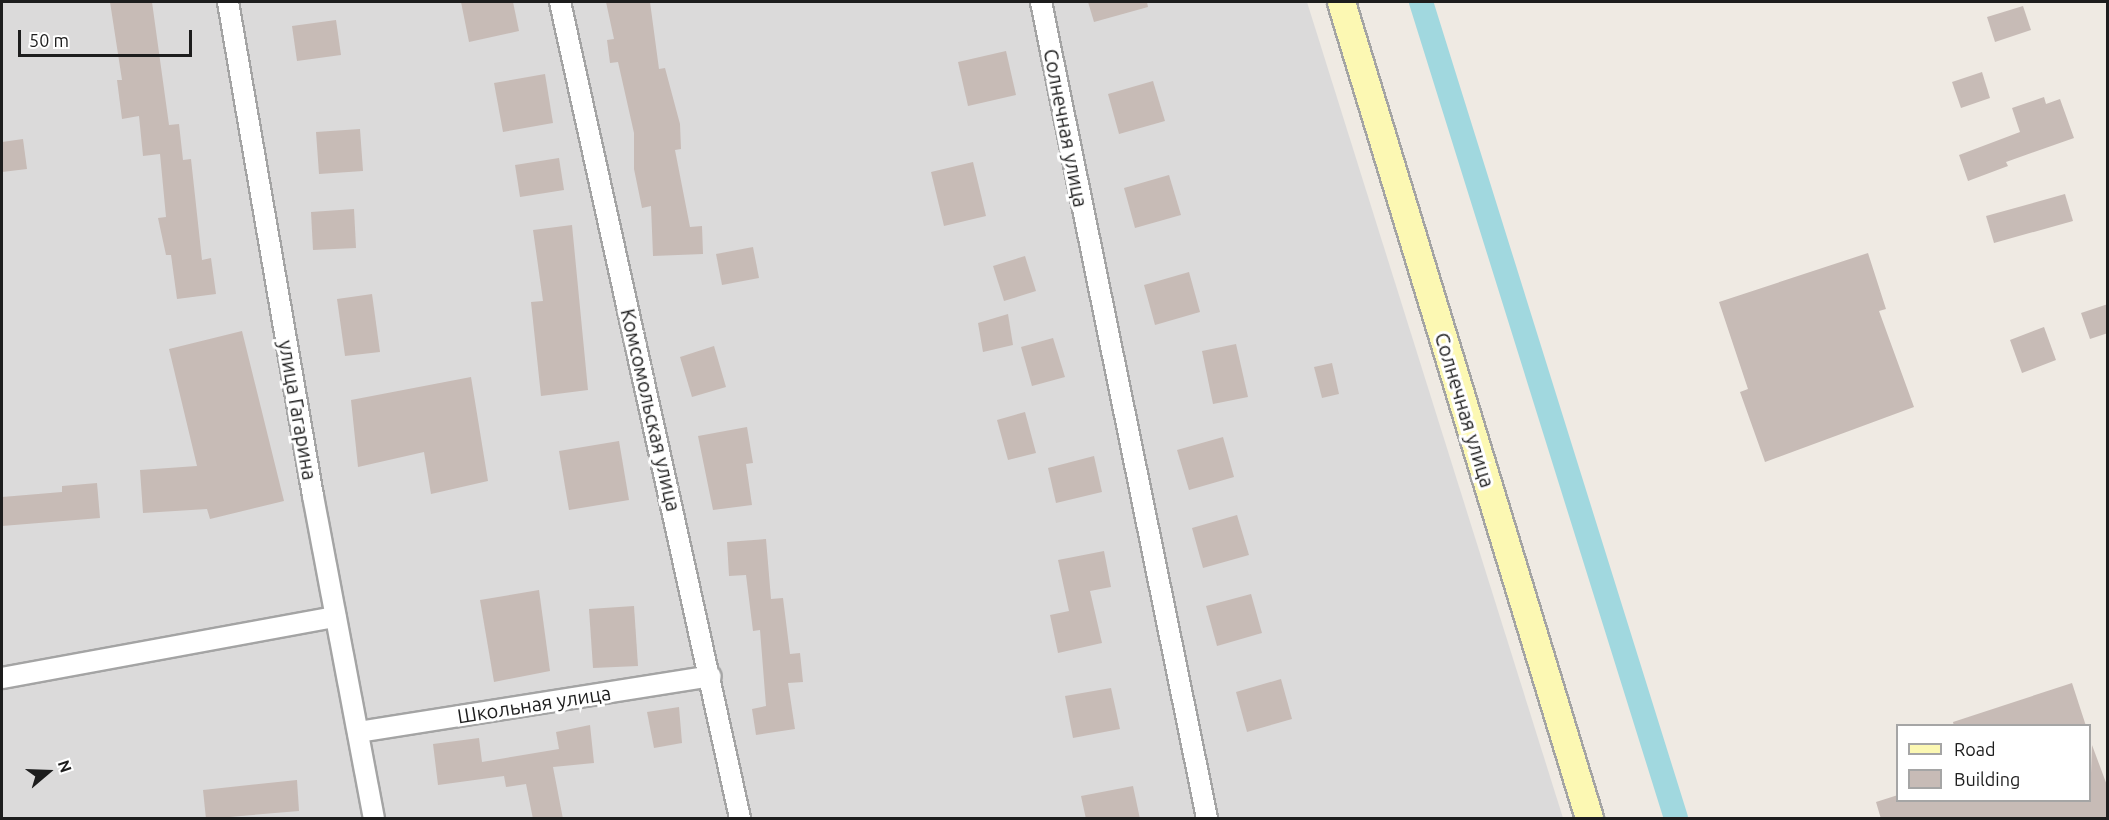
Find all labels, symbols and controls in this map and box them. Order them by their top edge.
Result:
scale bar [21,18,195,56]
text: 50 m [29,30,69,50]
street label: Солнечная улица [1039,47,1093,209]
street label: Комсомольская улица [616,306,686,514]
street label: Солнечная улица [1430,330,1500,490]
street label: улица Гагарина [274,338,322,482]
street label: Школьная улица [456,680,612,728]
legend [1896,724,2091,802]
text: Road [1954,739,1996,759]
north arrow [18,742,78,802]
text: N [55,758,75,775]
text: Building [1954,769,2020,789]

